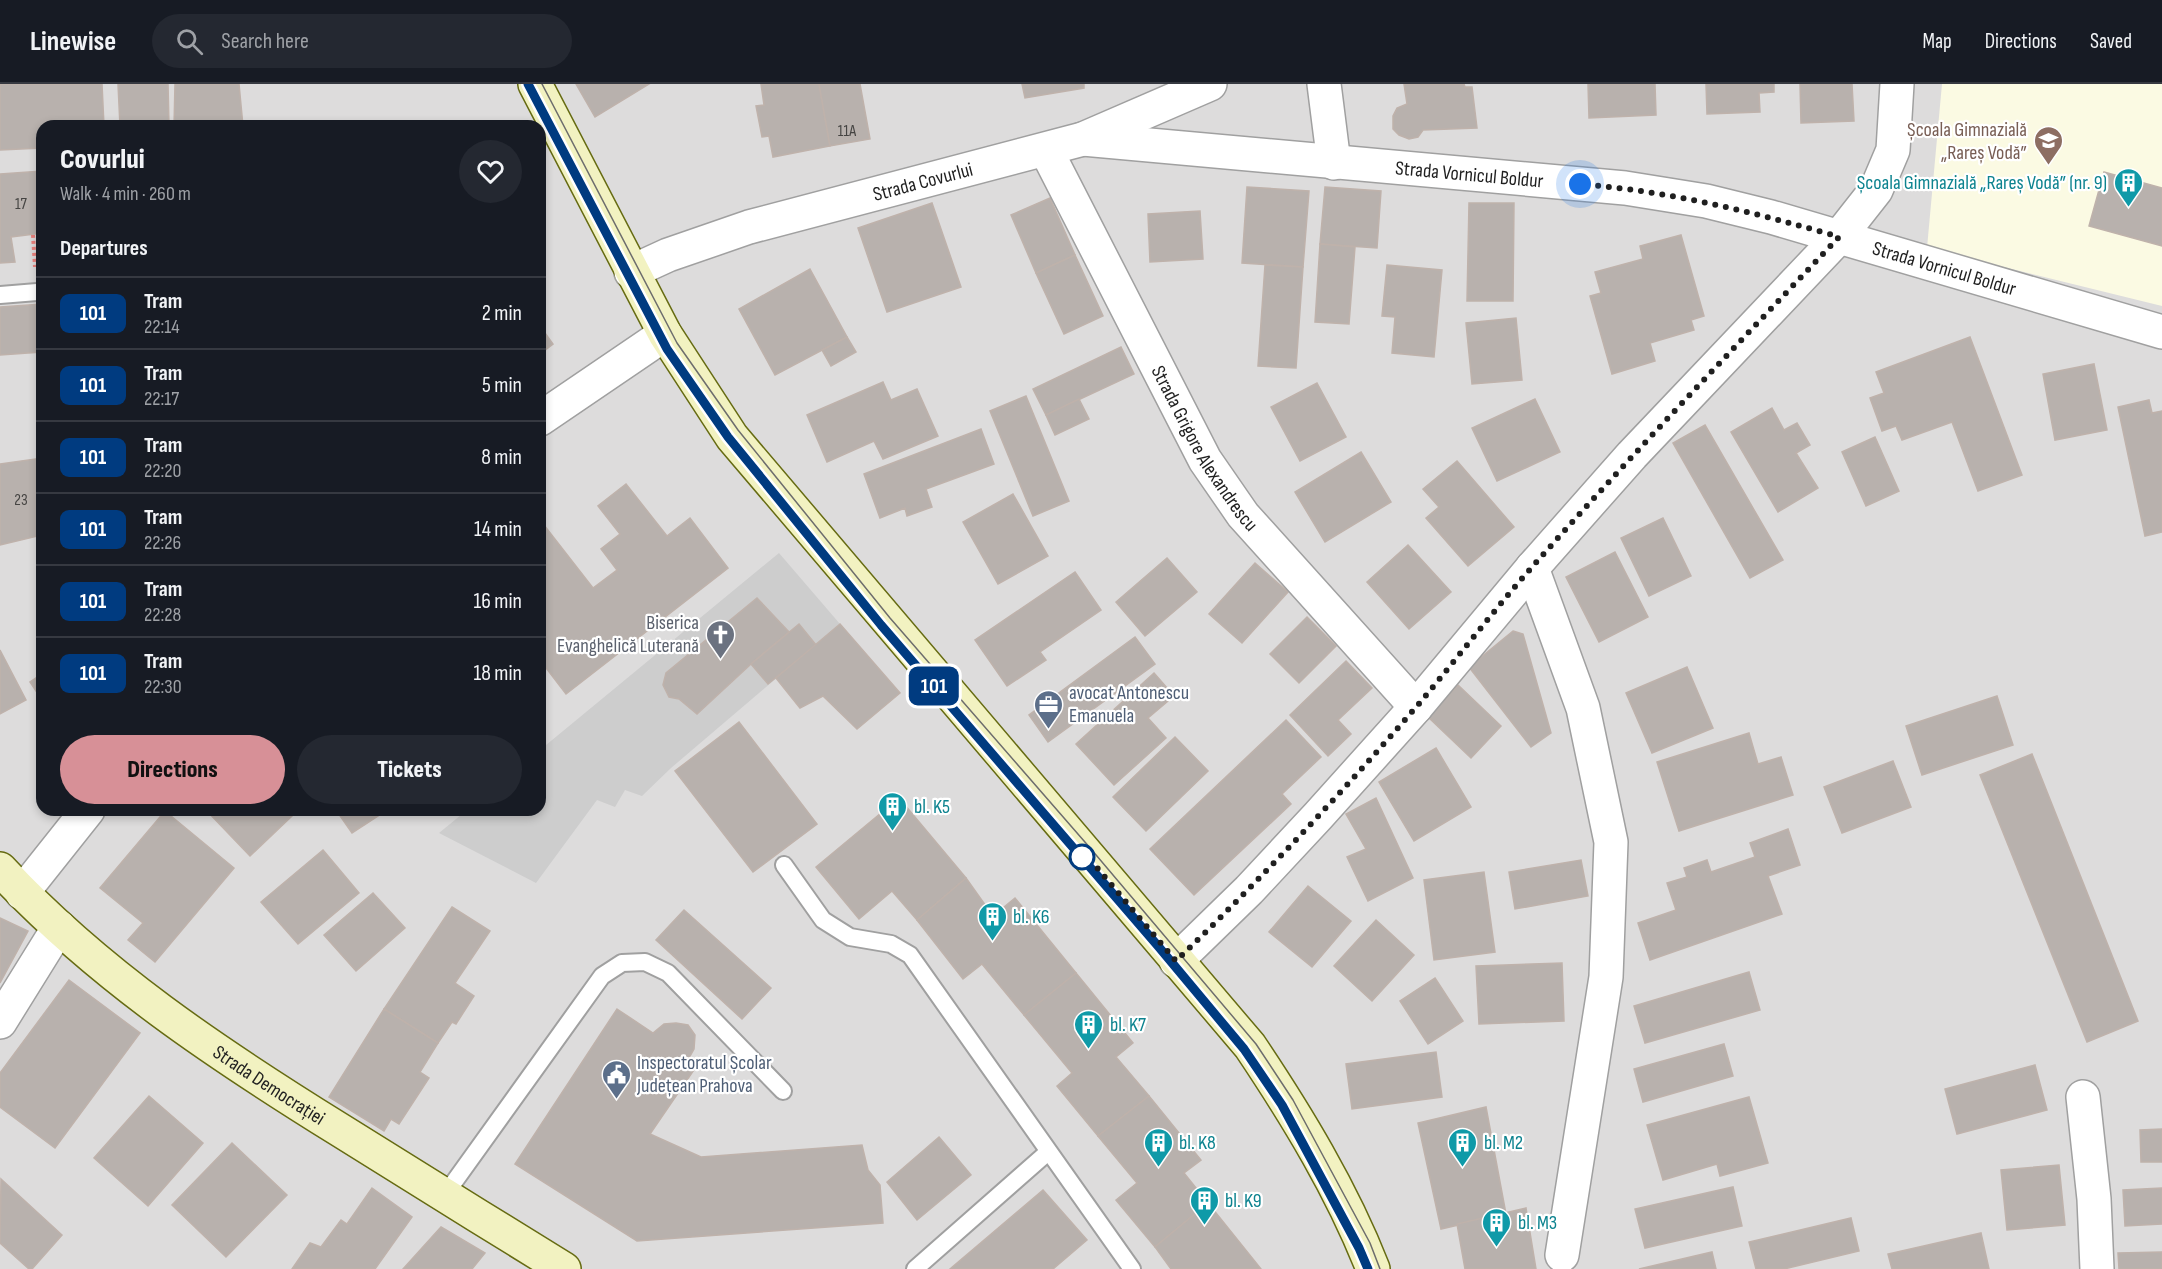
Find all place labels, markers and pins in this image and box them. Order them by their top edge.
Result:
place label: Școala Gimnazială „Rareș Vodă” [1907,118,2027,165]
school or university icon: Școala Gimnazială „Rareș Vodă” [2032,124,2064,166]
building icon: Școala Gimnazială „Rareș Vodă” (nr. 9) [2112,166,2144,208]
place label: Școala Gimnazială „Rareș Vodă” (nr. 9) [1857,171,2107,195]
place label: Biserica Evanghelică Luterană [557,611,699,658]
church icon: Biserica Evanghelică Luterană [704,618,736,660]
place label: avocat Antonescu Emanuela [1069,681,1189,728]
office icon: avocat Antonescu Emanuela [1032,688,1064,730]
building icon: bl. K5 [877,790,909,832]
place label: bl. K5 [914,795,950,819]
unlabelled marker [1069,844,1095,870]
building icon: bl. K6 [976,900,1008,942]
place label: bl. K6 [1013,905,1050,929]
building icon: bl. K7 [1073,1008,1105,1050]
place label: bl. K7 [1110,1013,1146,1037]
place label: Inspectoratul Școlar Județean Prahova [636,1051,772,1098]
public building icon: Inspectoratul Școlar Județean Prahova [600,1058,632,1100]
building icon: bl. K8 [1142,1126,1174,1168]
building icon: bl. M2 [1447,1126,1479,1168]
place label: bl. K8 [1179,1131,1216,1155]
place label: bl. M2 [1484,1131,1523,1155]
building icon: bl. K9 [1188,1184,1220,1226]
place label: bl. K9 [1225,1189,1262,1213]
building icon: bl. M3 [1481,1206,1513,1248]
place label: bl. M3 [1518,1211,1557,1235]

